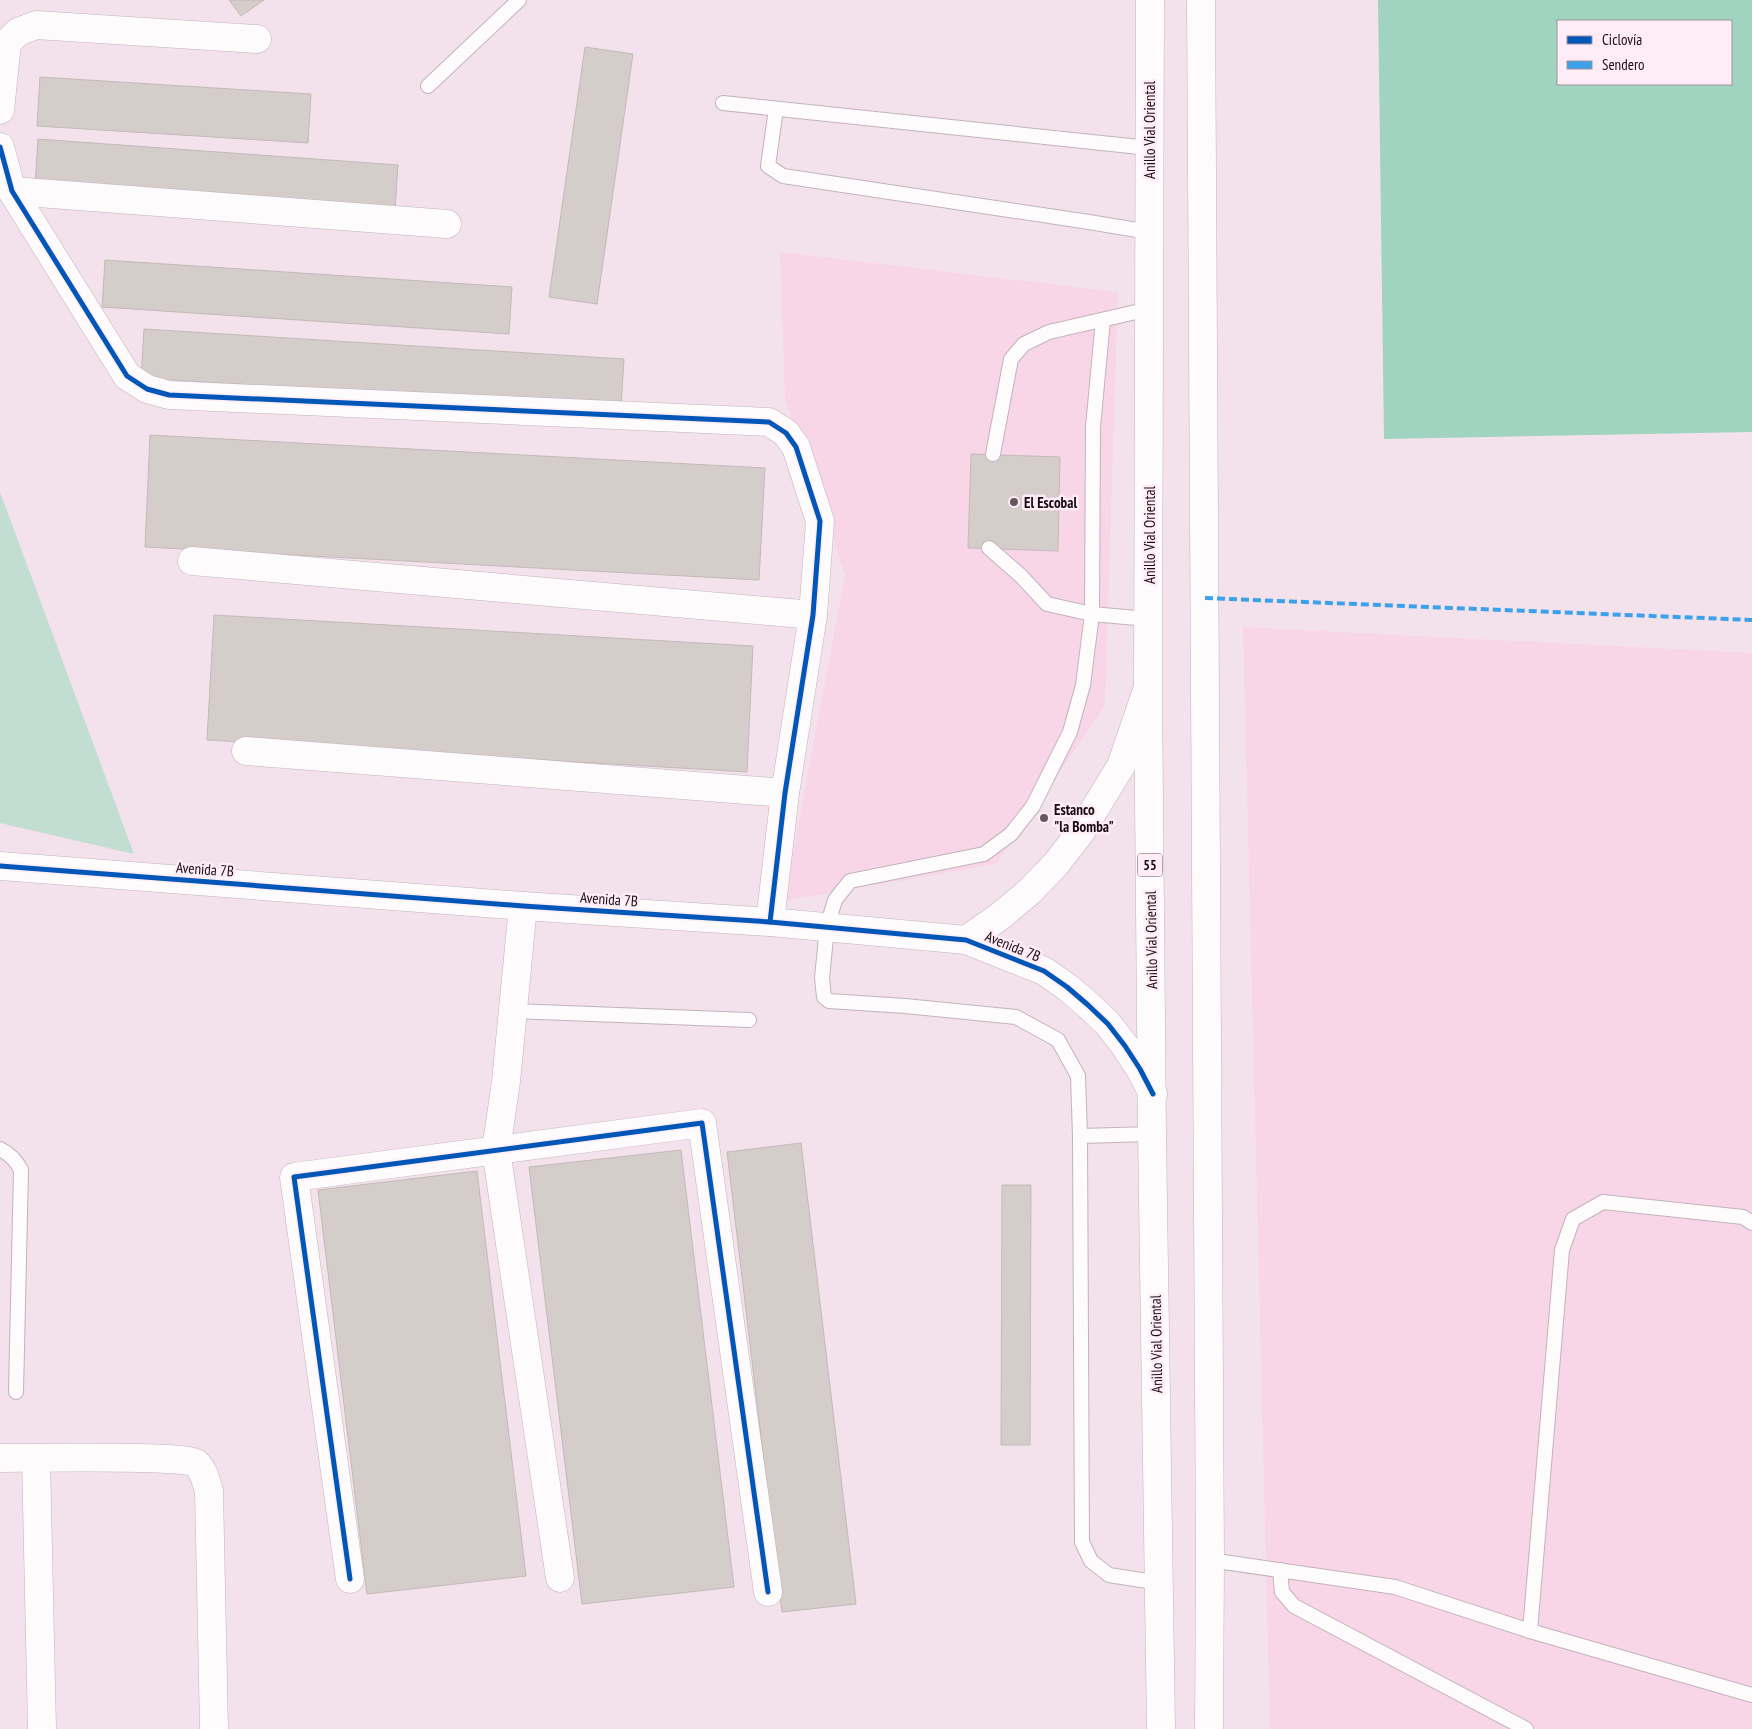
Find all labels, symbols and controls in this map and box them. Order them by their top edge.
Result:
legend [1557,20,1732,85]
text: Ciclovía [1602,30,1642,49]
text: Sendero [1602,55,1644,74]
street label: Anillo Vial Oriental [1140,80,1159,179]
street label: Anillo Vial Oriental [1140,485,1159,584]
place label: El Escobal [1024,493,1077,512]
marker: El Escobal [1008,496,1020,508]
place label: Estanco "la Bomba" [1054,800,1114,836]
marker: Estanco "la Bomba" [1038,812,1050,824]
road number: 55 [1138,854,1162,876]
street label: Avenida 7B [175,858,235,880]
street label: Avenida 7B [579,888,639,910]
street label: Anillo Vial Oriental [1141,890,1161,989]
street label: Avenida 7B [983,926,1043,966]
street label: Anillo Vial Oriental [1146,1294,1166,1393]

